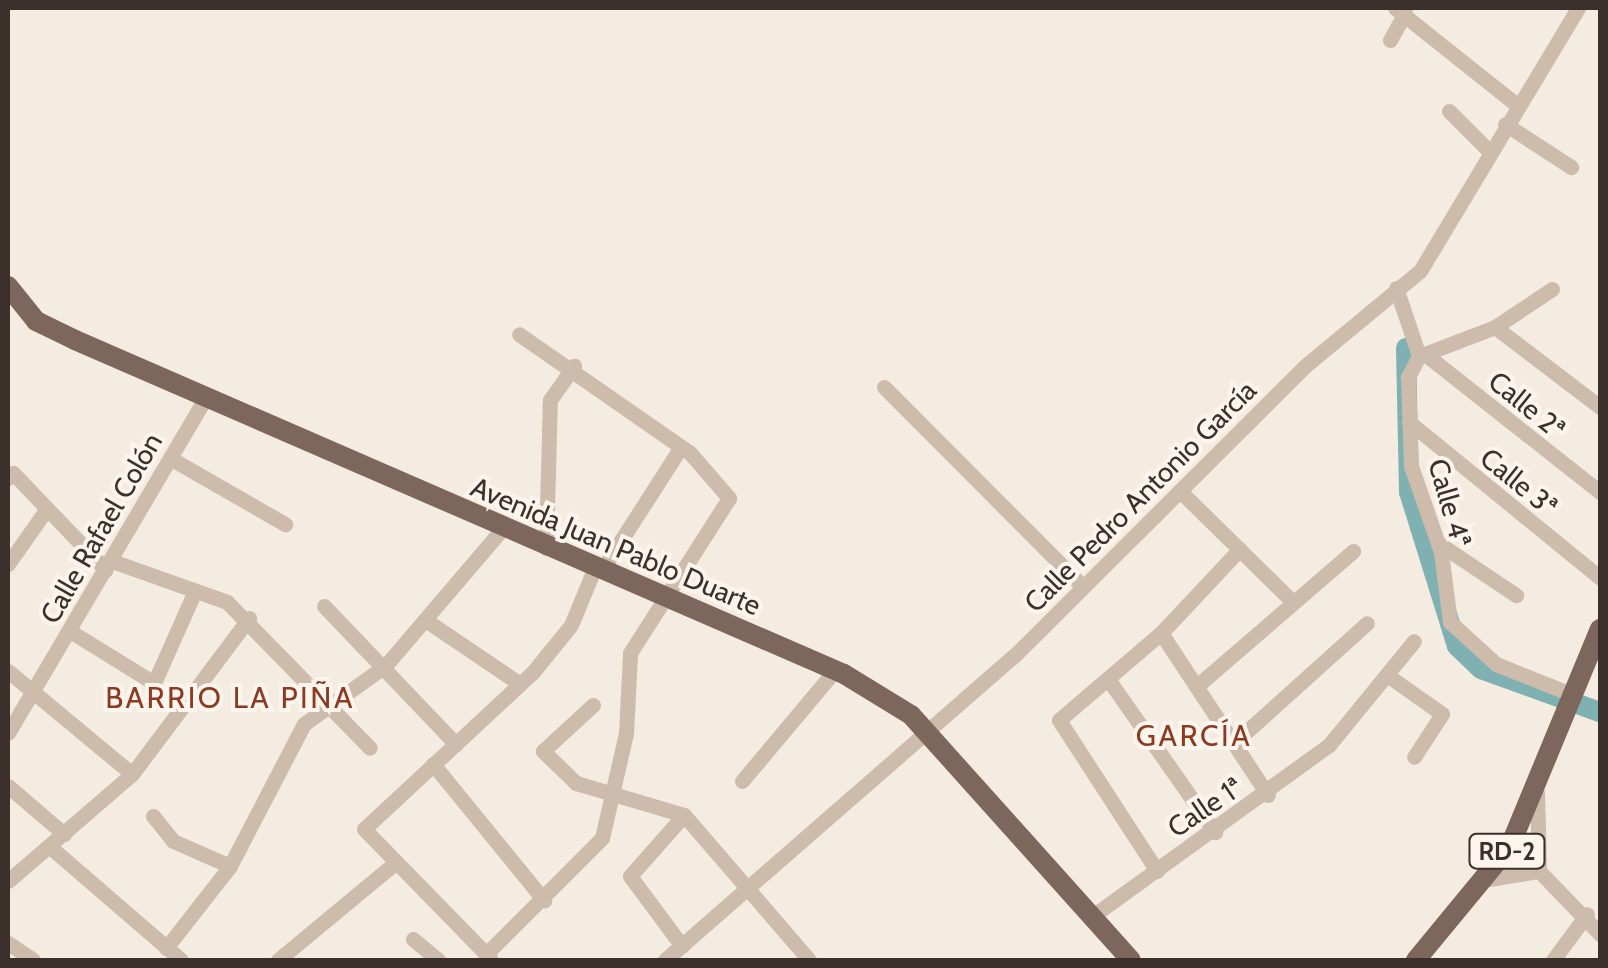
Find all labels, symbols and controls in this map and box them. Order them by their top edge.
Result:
street label: Calle 2ª [1482,364,1572,446]
street label: Calle Pedro Antonio García [1017,373,1263,619]
street label: Calle Rafael Colón [33,427,169,629]
street label: Calle 3ª [1474,441,1564,523]
street label: Calle 4ª [1421,455,1479,551]
street label: Avenida Juan Pablo Duarte [466,470,766,622]
district label: BARRIO LA PIÑA [105,680,355,716]
district label: GARCÍA [1136,718,1252,754]
street label: Calle 1ª [1161,770,1249,844]
road number: RD-2 [1467,831,1547,871]

